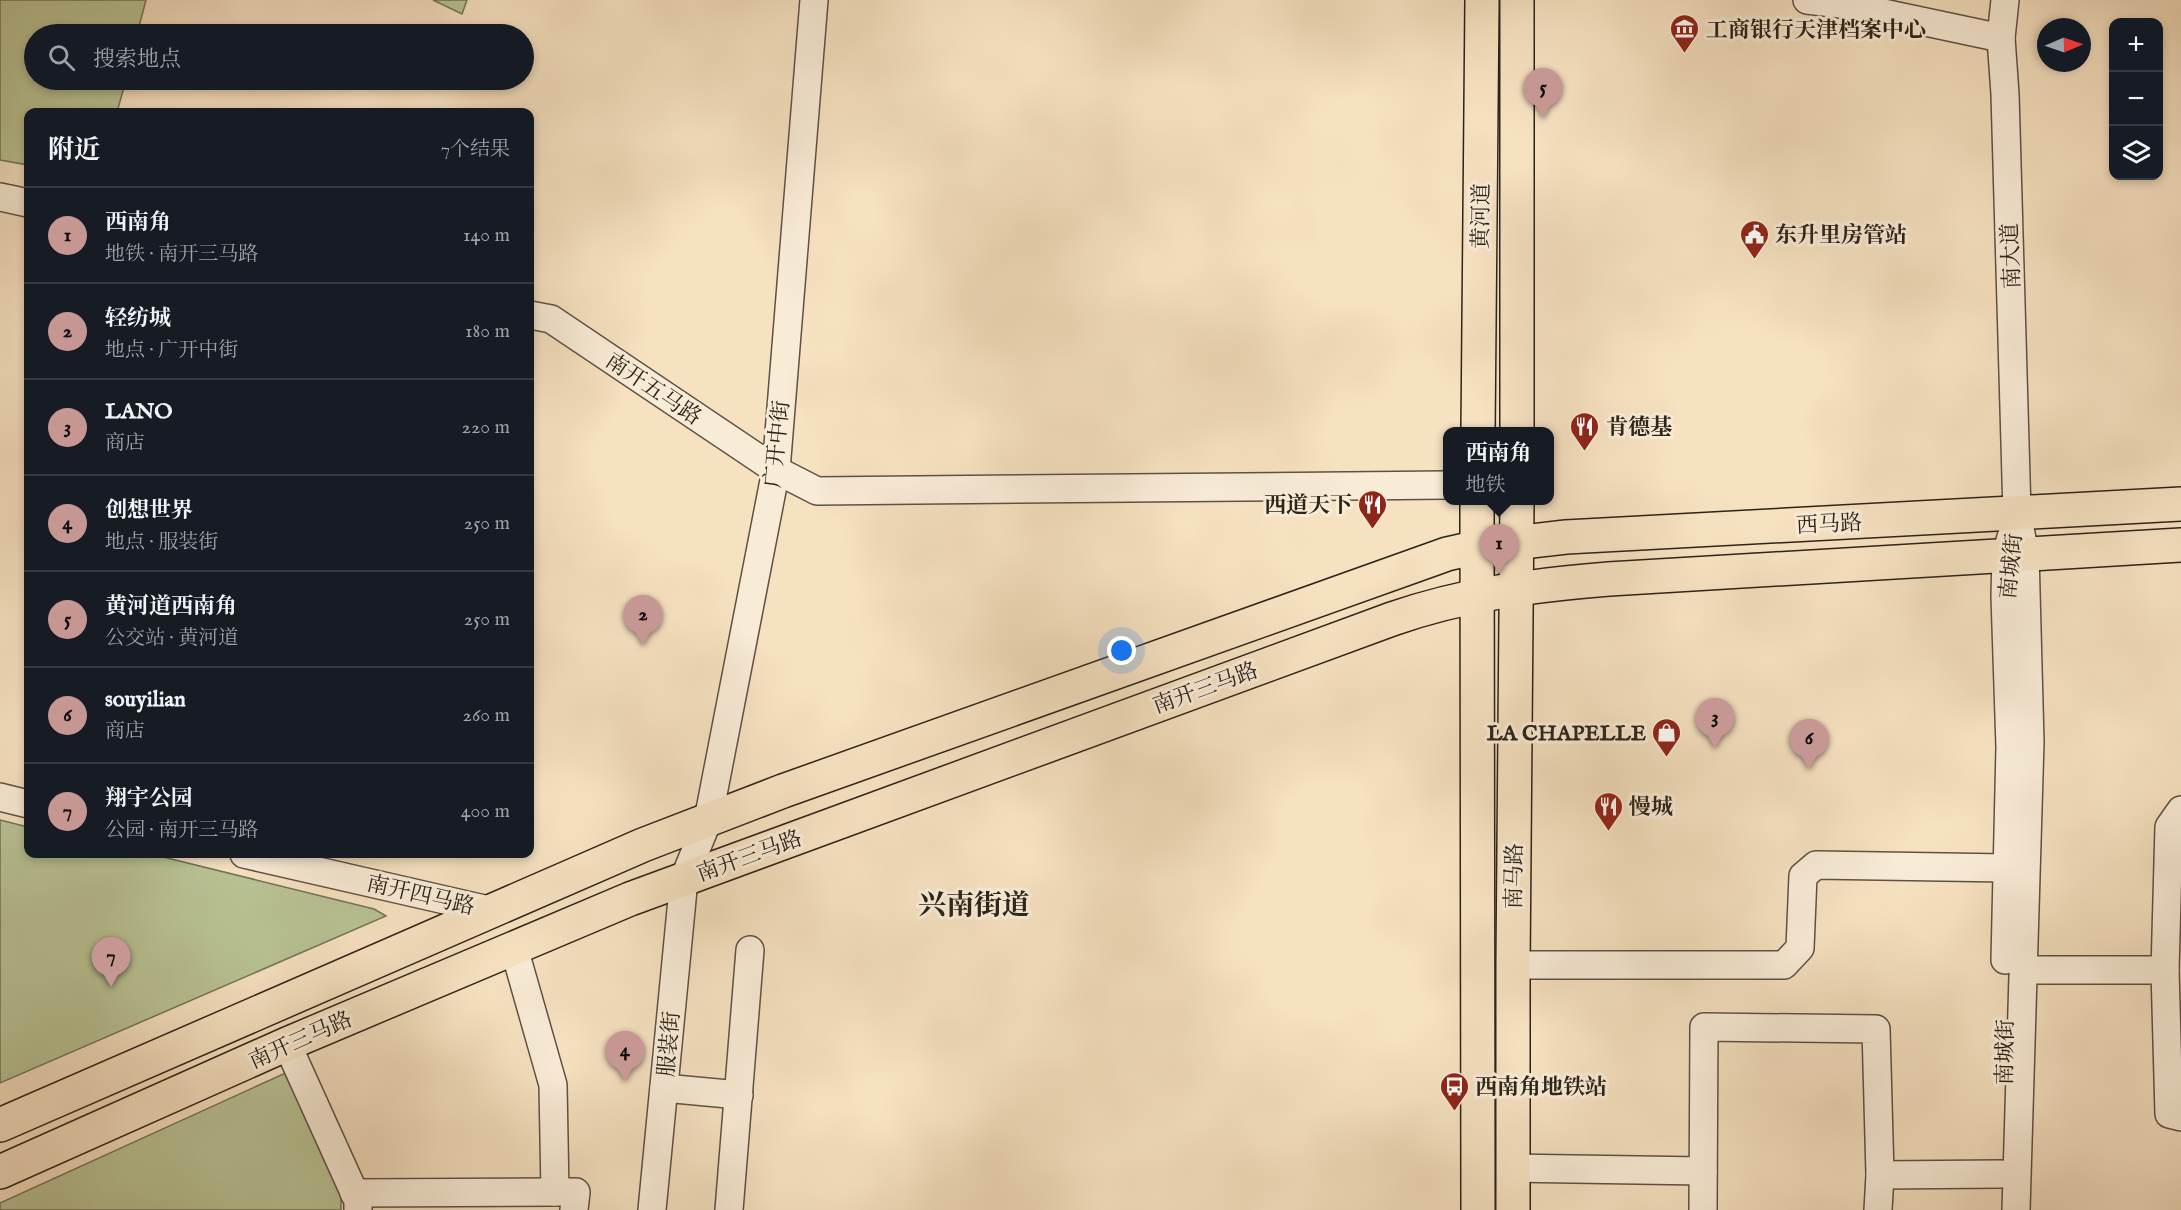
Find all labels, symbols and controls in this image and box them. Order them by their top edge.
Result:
museum icon: 工商银行天津档案中心 [1669,13,1701,55]
place label: 工商银行天津档案中心 [1706,17,1926,45]
north arrow [2037,18,2091,72]
map controls [2109,18,2163,180]
button: + [2109,18,2163,72]
search box [24,24,534,90]
icon: search [45,41,78,74]
text: 搜索地点 [93,46,181,74]
pin: 5 [1524,68,1562,118]
button: − [2109,72,2163,126]
button: layers [2109,126,2163,180]
text: 附近 [48,134,100,167]
text: 7个结果 [441,137,510,162]
street label: 黄河道 [1467,183,1497,249]
text: 西南角 [105,209,171,237]
public building icon: 东升里房管站 [1738,218,1770,260]
place label: 东升里房管站 [1775,222,1907,250]
street label: 南大道 [1997,222,2027,289]
text: 1 [64,223,71,248]
text: 140 m [463,223,510,248]
text: 地铁 · 南开三马路 [105,242,258,267]
text: 轻纺城 [105,305,171,333]
text: 2 [63,319,72,344]
text: 180 m [465,319,510,344]
text: 地点 · 广开中街 [105,338,238,363]
street label: 南开五马路 [599,347,706,432]
text: LANO [105,398,173,426]
street label: 广开中街 [759,399,797,489]
restaurant icon: 肯德基 [1569,410,1601,452]
place label: 肯德基 [1606,414,1672,442]
text: 3 [64,415,71,440]
text: 220 m [462,415,510,440]
popup [1443,427,1554,505]
text: 商店 [105,431,145,456]
text: 西南角 [1465,440,1532,468]
text: 地铁 [1465,473,1505,498]
restaurant icon: 西道天下 [1357,488,1389,530]
place label: 西道天下 [1264,492,1352,520]
text: 创想世界 [105,497,193,525]
street label: 西马路 [1795,509,1863,541]
text: 4 [63,511,72,536]
text: 250 m [464,511,510,536]
pin: 1 [1480,524,1518,574]
text: 地点 · 服装街 [105,530,218,555]
street label: 南城街 [1995,532,2029,600]
text: 黄河道西南角 [105,593,237,621]
pin: 2 [624,596,662,645]
text: 5 [64,607,71,632]
text: 250 m [464,607,510,632]
text: 公交站 · 黄河道 [105,626,238,651]
your location [1107,636,1136,665]
street label: 南开三马路 [1149,657,1262,721]
text: souyilian [105,686,186,714]
pin: 3 [1696,698,1734,748]
text: 6 [63,703,72,728]
text: 260 m [463,703,510,728]
shop icon: LA CHAPELLE [1651,716,1683,758]
text: 商店 [105,719,145,744]
place label: LA CHAPELLE [1487,720,1647,748]
pin: 6 [1790,720,1828,769]
text: 翔宇公园 [105,785,193,813]
restaurant icon: 慢城 [1592,790,1624,832]
place label: 慢城 [1629,794,1673,822]
text: 7 [63,799,72,824]
text: 400 m [461,799,510,824]
text: 公园 · 南开三马路 [105,818,258,843]
street label: 南开三马路 [693,825,806,889]
street label: 南马路 [1500,843,1530,909]
street label: 南开四马路 [364,870,477,922]
district label: 兴南街道 [918,889,1030,924]
pin: 7 [92,938,130,987]
street label: 南开三马路 [245,1006,357,1076]
street label: 服装街 [653,1010,687,1078]
street label: 南城街 [1991,1019,2021,1085]
pin: 4 [606,1032,644,1081]
bus stop icon: 西南角地铁站 [1438,1070,1470,1112]
place label: 西南角地铁站 [1475,1074,1607,1102]

